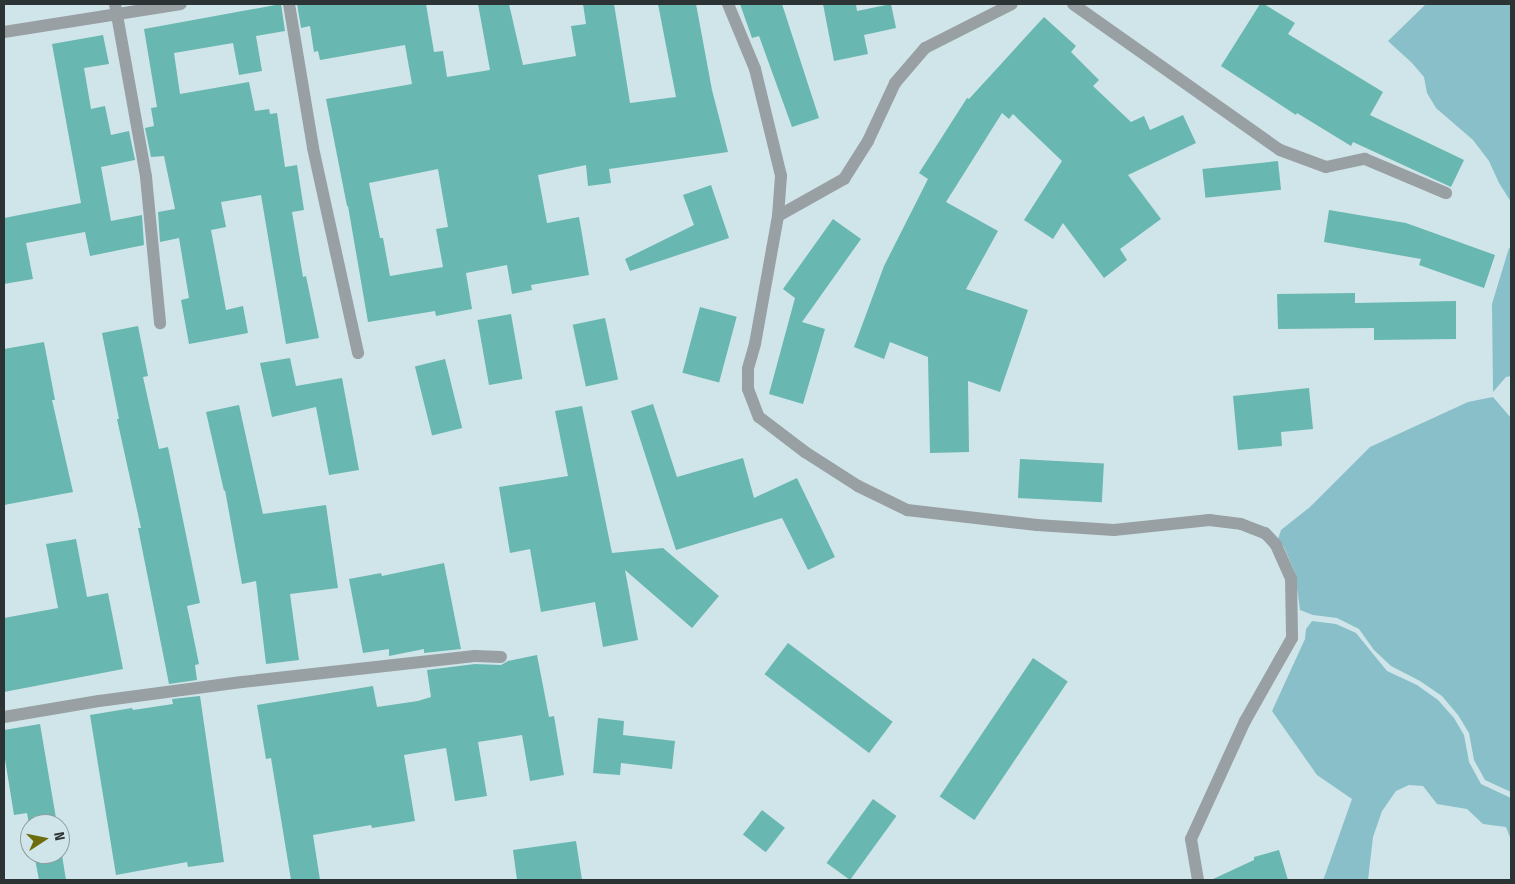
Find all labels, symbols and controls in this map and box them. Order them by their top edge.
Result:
north arrow [20,814,70,864]
text: N [50,830,68,842]

